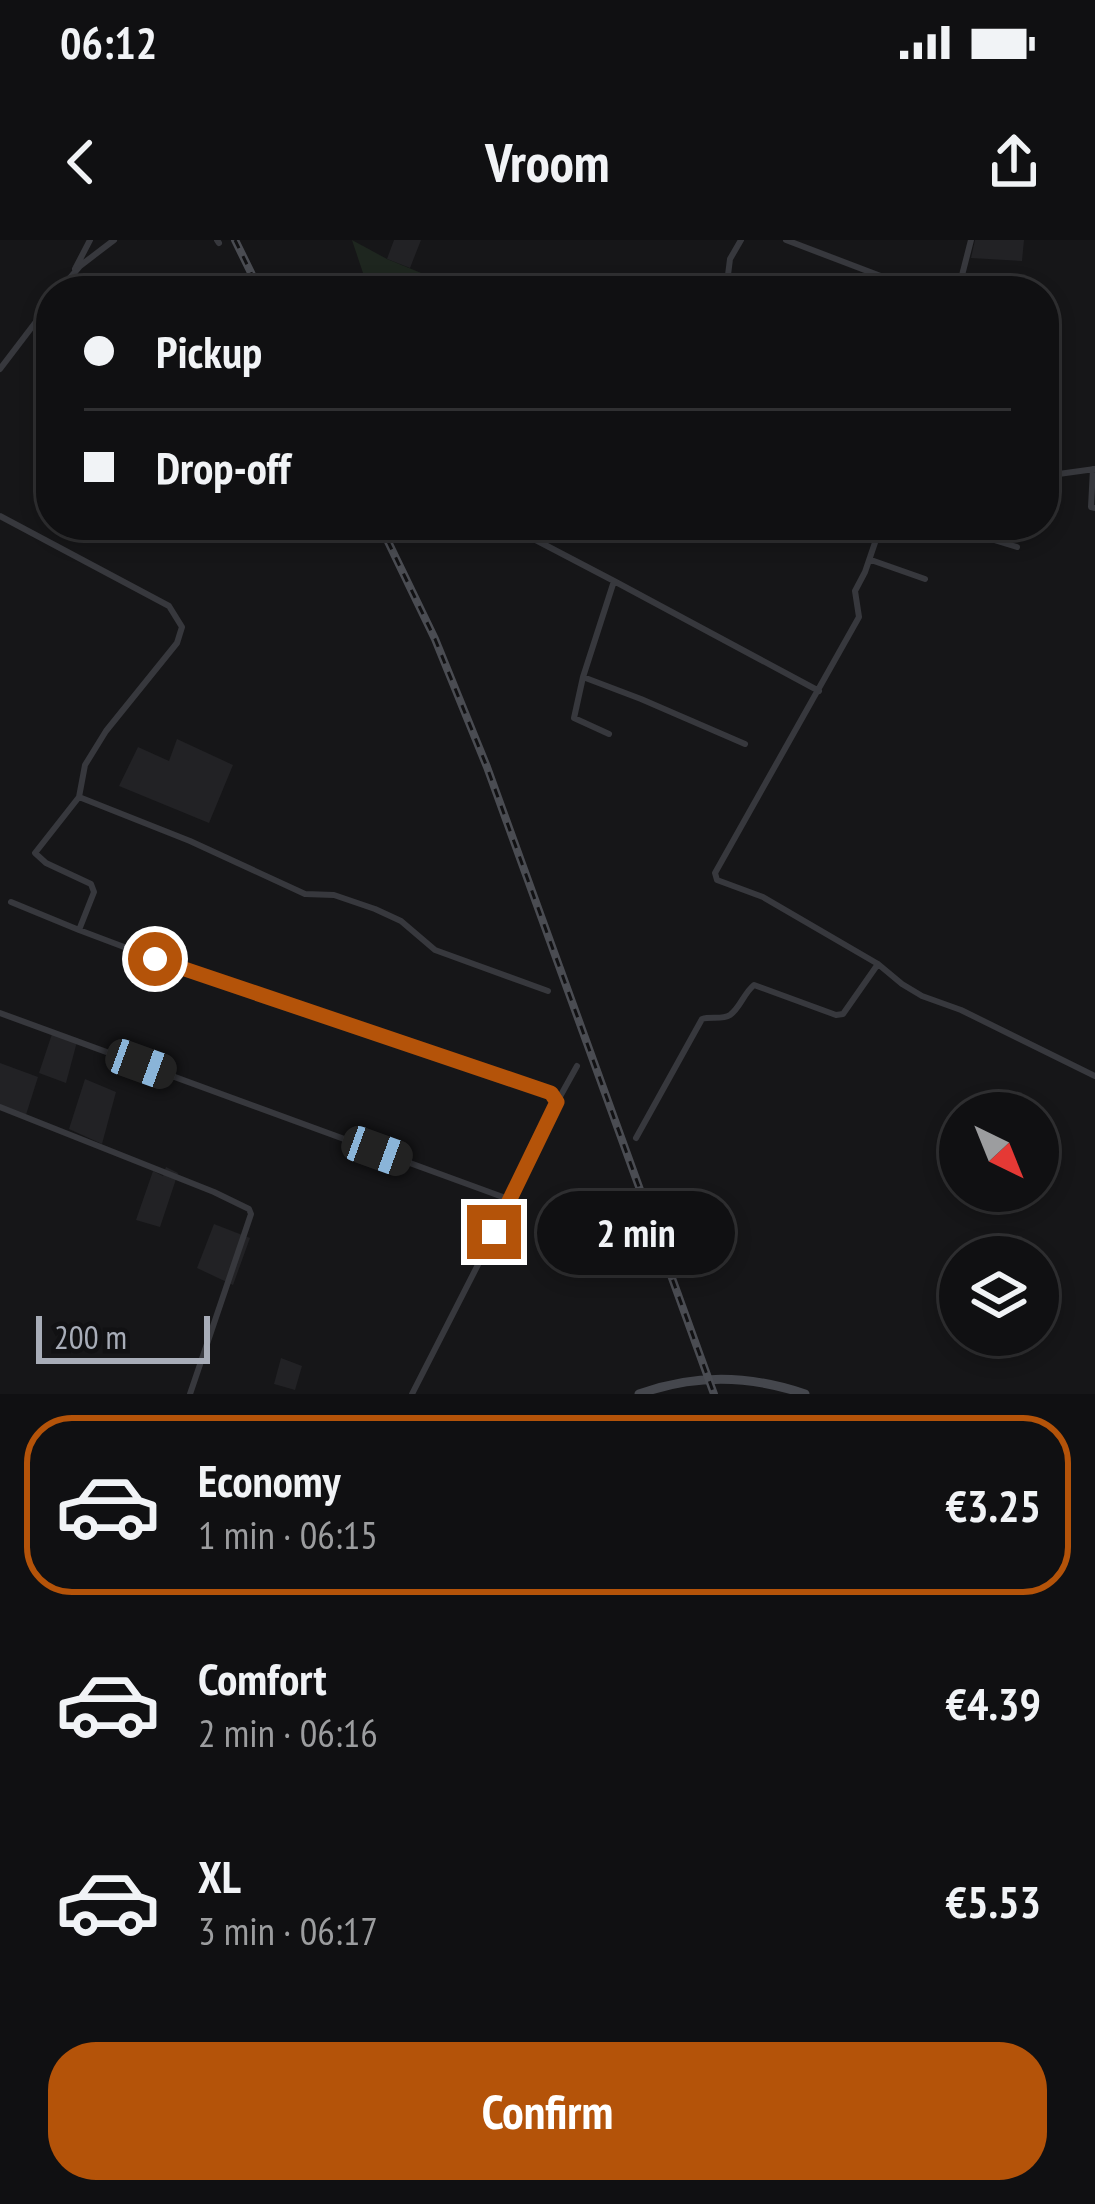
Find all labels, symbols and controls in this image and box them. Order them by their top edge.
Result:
text: 06:12 [60,13,157,71]
text: Vroom [485,127,610,197]
icon: back [48,129,114,195]
icon: share [981,129,1047,195]
text: Pickup [156,322,262,380]
text: Drop-off [156,438,290,496]
route start [128,932,182,986]
car [101,1035,181,1093]
north arrow [939,1092,1059,1212]
map controls [939,1092,1059,1356]
car [337,1122,417,1180]
callout: 2 min [536,1190,734,1274]
route end [467,1205,521,1259]
text: 2 min [597,1207,675,1258]
button: layers [939,1236,1059,1356]
scale bar [36,1310,210,1363]
text: 200 m [54,1315,127,1358]
icon: car [54,1451,162,1559]
text: Economy [198,1451,341,1509]
text: €3.25 [945,1476,1041,1534]
text: 1 min · 06:15 [198,1509,378,1560]
icon: car [54,1649,162,1757]
text: Comfort [198,1649,327,1707]
text: €4.39 [945,1674,1041,1732]
text: 2 min · 06:16 [198,1707,378,1758]
icon: car [54,1847,162,1955]
text: XL [198,1847,241,1905]
text: €5.53 [945,1872,1041,1930]
text: 3 min · 06:17 [198,1905,378,1956]
button: Confirm [48,2042,1047,2180]

